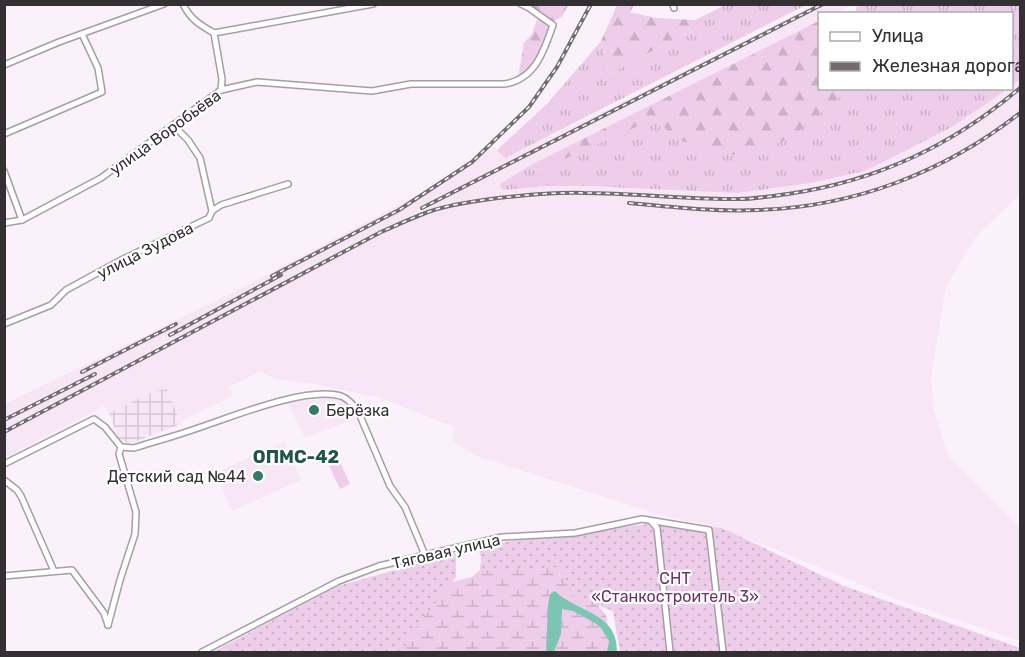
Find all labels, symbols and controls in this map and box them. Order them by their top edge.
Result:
legend [818,12,1013,90]
text: Улица [872,25,924,47]
text: Железная дорога [872,55,1025,77]
street label: улица Воробьёва [106,86,225,179]
street label: улица Зудова [94,218,196,283]
place label: Берёзка [326,401,389,420]
marker: Берёзка [307,403,321,417]
district label: ОПМС-42 [253,446,339,468]
place label: Детский сад №44 [107,467,246,486]
marker: Детский сад №44 [251,469,265,483]
street label: Тяговая улица [390,530,502,573]
park label: СНТ «Станкостроитель 3» [591,569,759,606]

